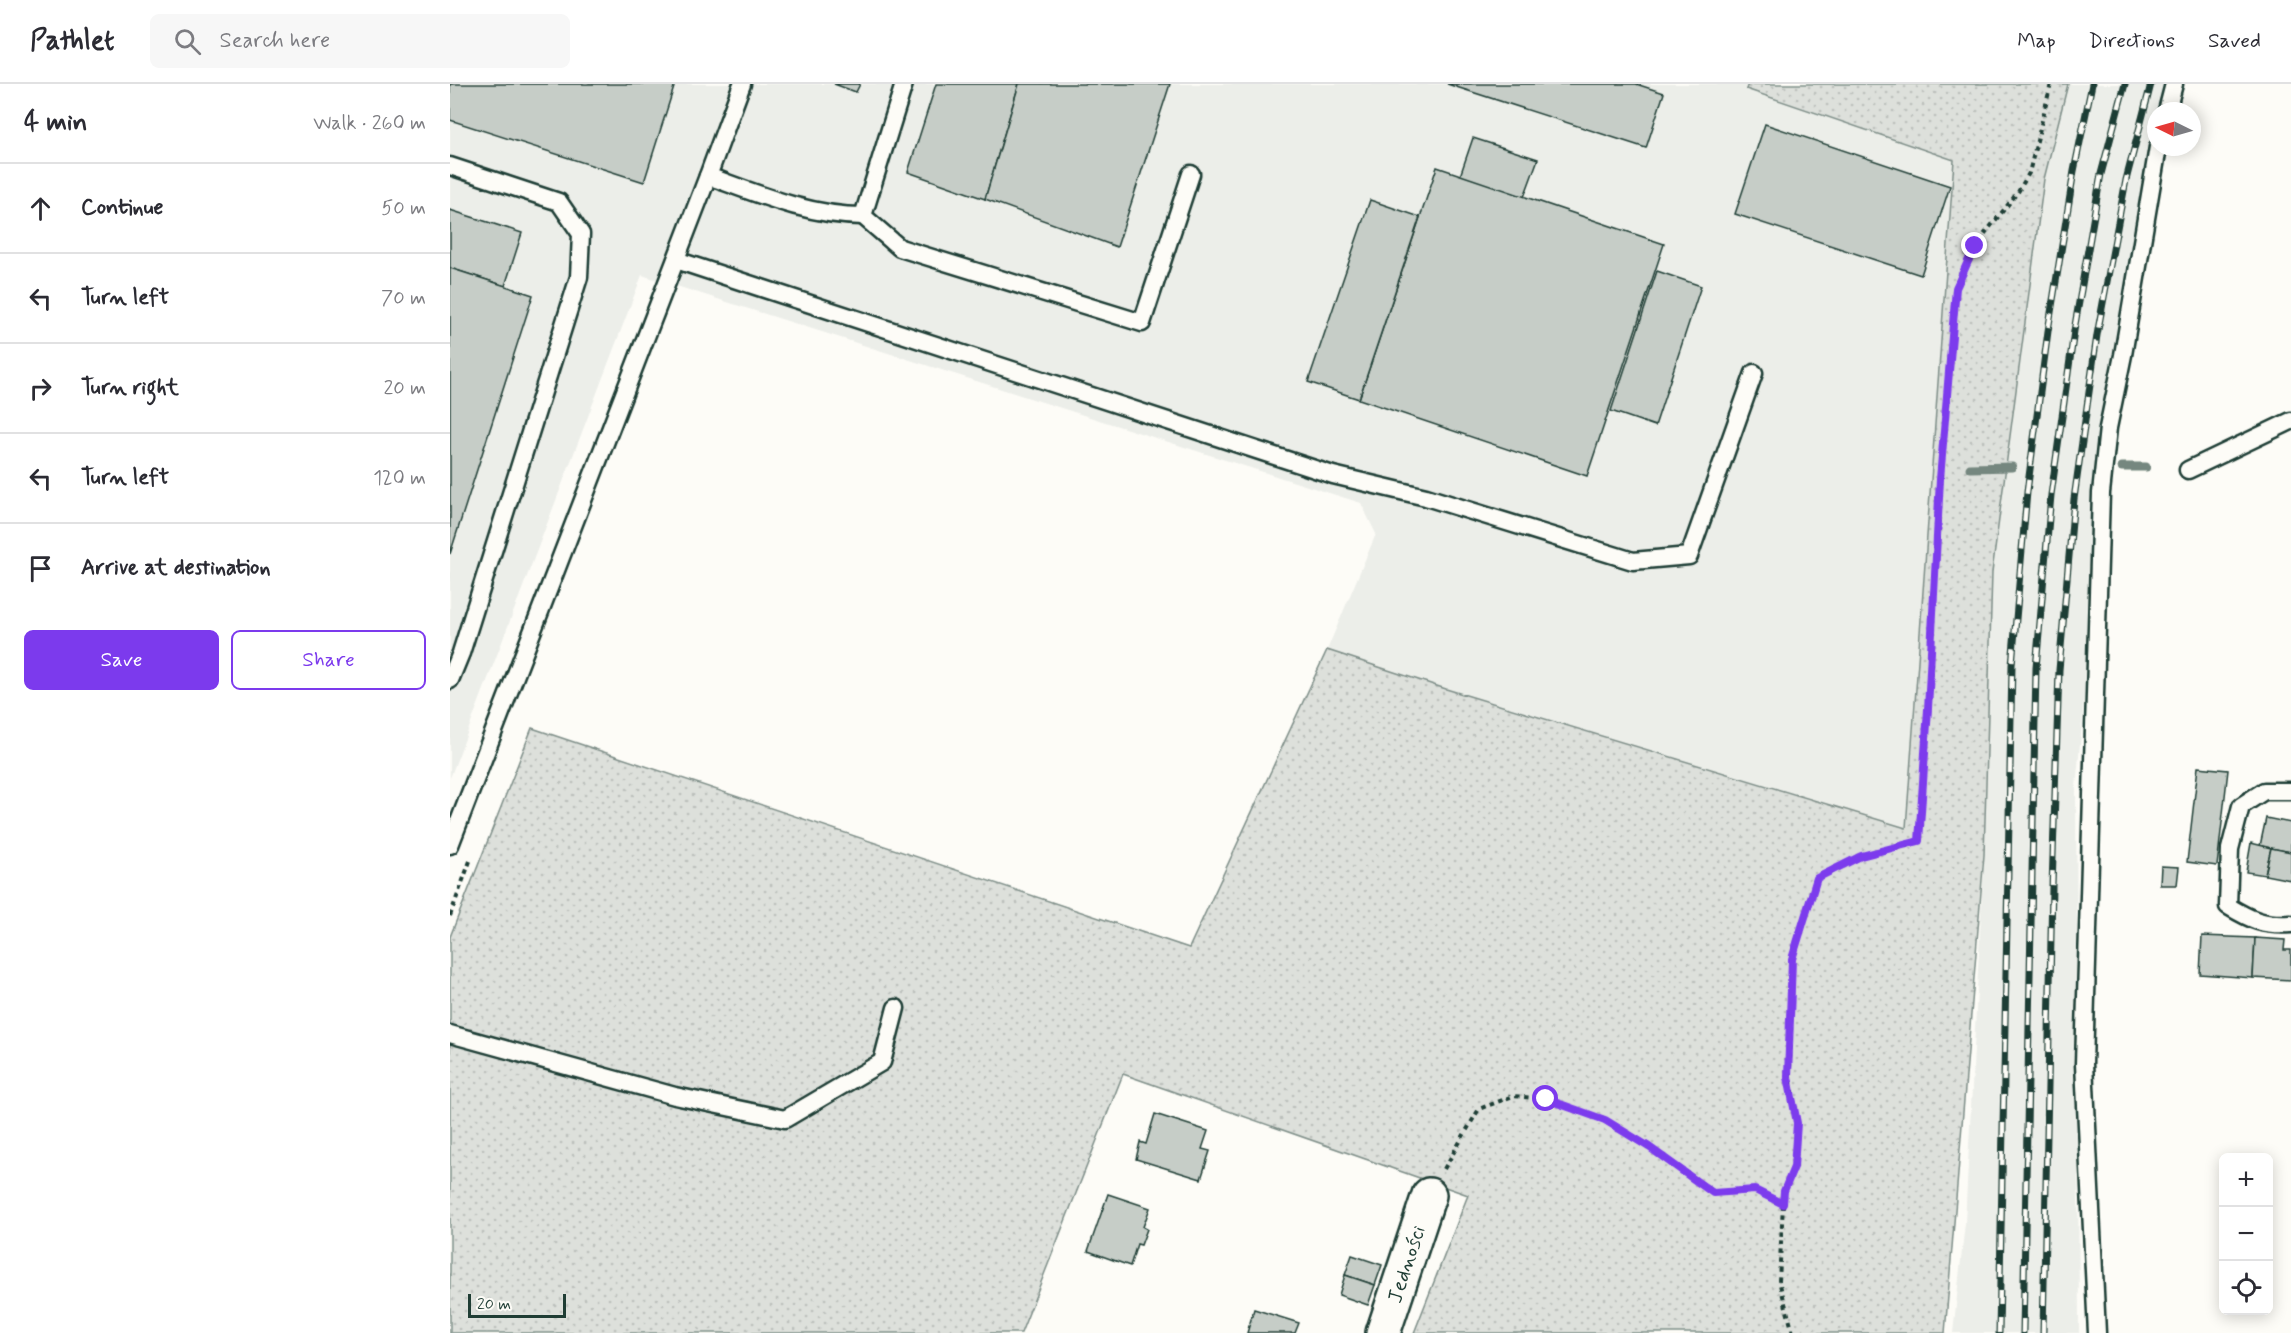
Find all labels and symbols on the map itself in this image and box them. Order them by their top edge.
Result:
north arrow [2147,102,2201,156]
route end [1961,232,1987,258]
route start [1532,1085,1558,1111]
street label: Jedności [1381,1222,1433,1307]
scale bar [468,1291,566,1318]

